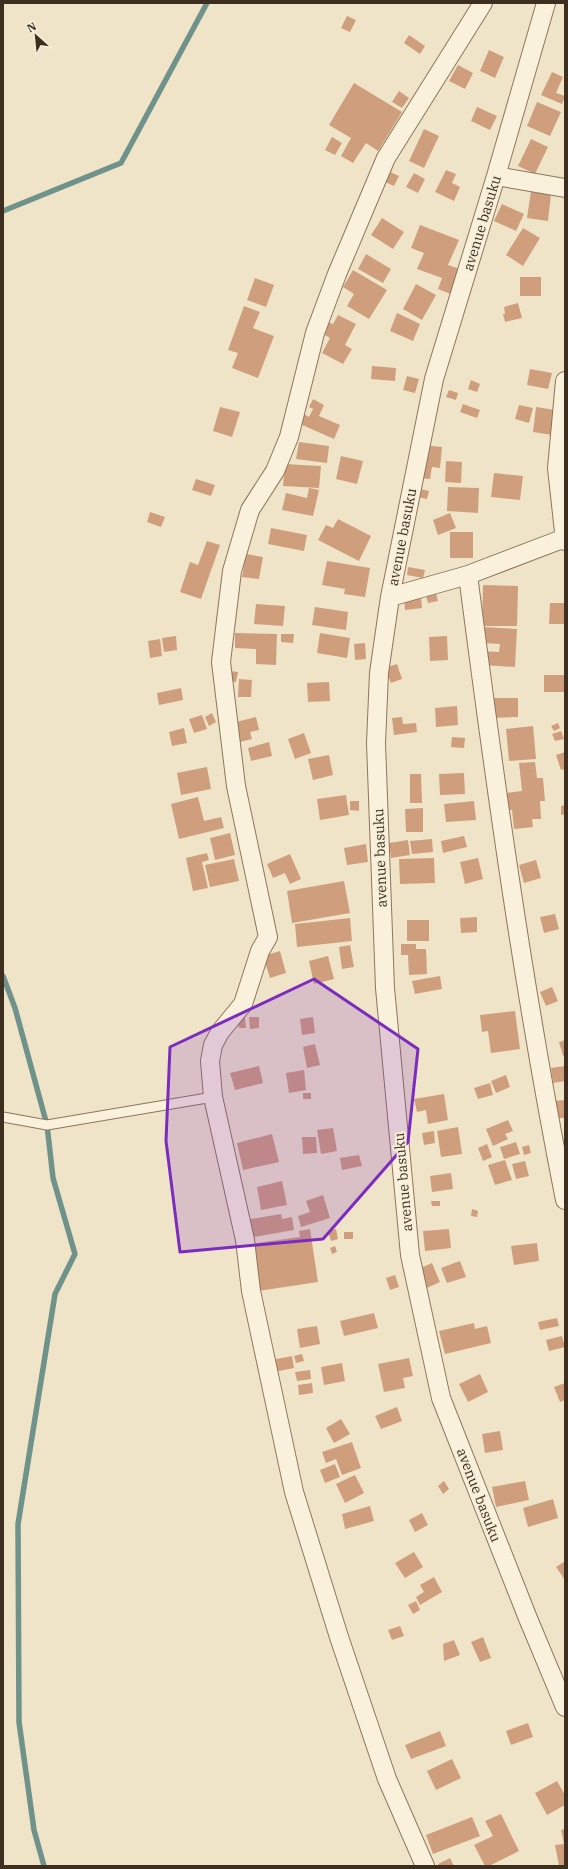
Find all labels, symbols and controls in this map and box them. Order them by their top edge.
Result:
north arrow [16,16,56,56]
text: N [24,19,39,35]
street label: avenue basuku [459,173,505,273]
street label: avenue basuku [384,486,420,587]
street label: avenue basuku [369,808,391,908]
street label: avenue basuku [390,1132,416,1232]
street label: avenue basuku [453,1446,505,1545]

